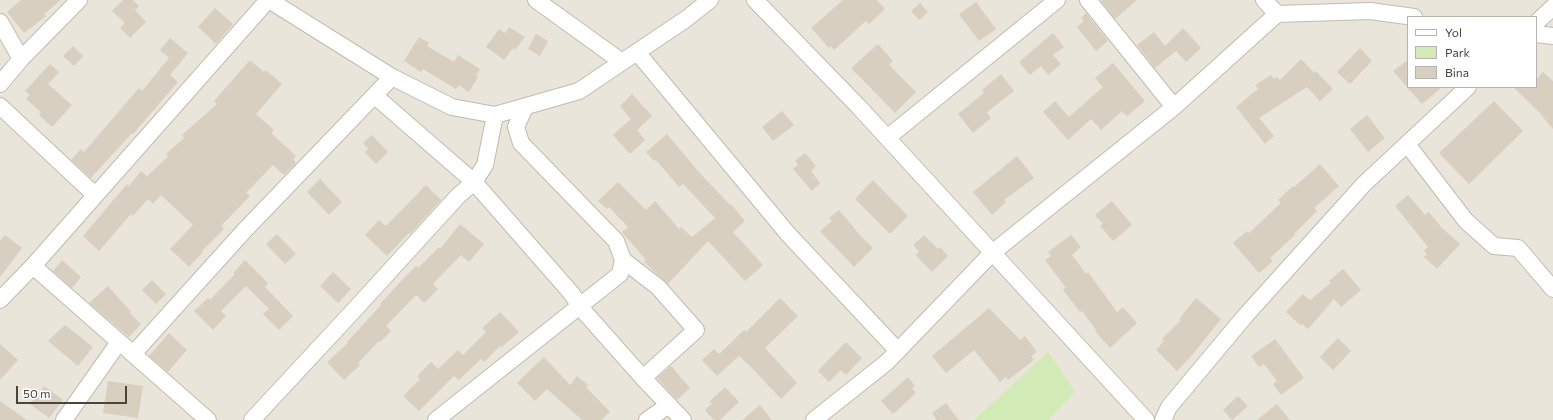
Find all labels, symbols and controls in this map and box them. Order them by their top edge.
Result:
legend [1407,16,1537,88]
text: Yol [1445,25,1462,39]
text: Park [1445,45,1470,59]
text: Bina [1445,65,1469,79]
scale bar [18,378,129,404]
text: 50 m [23,386,51,400]

